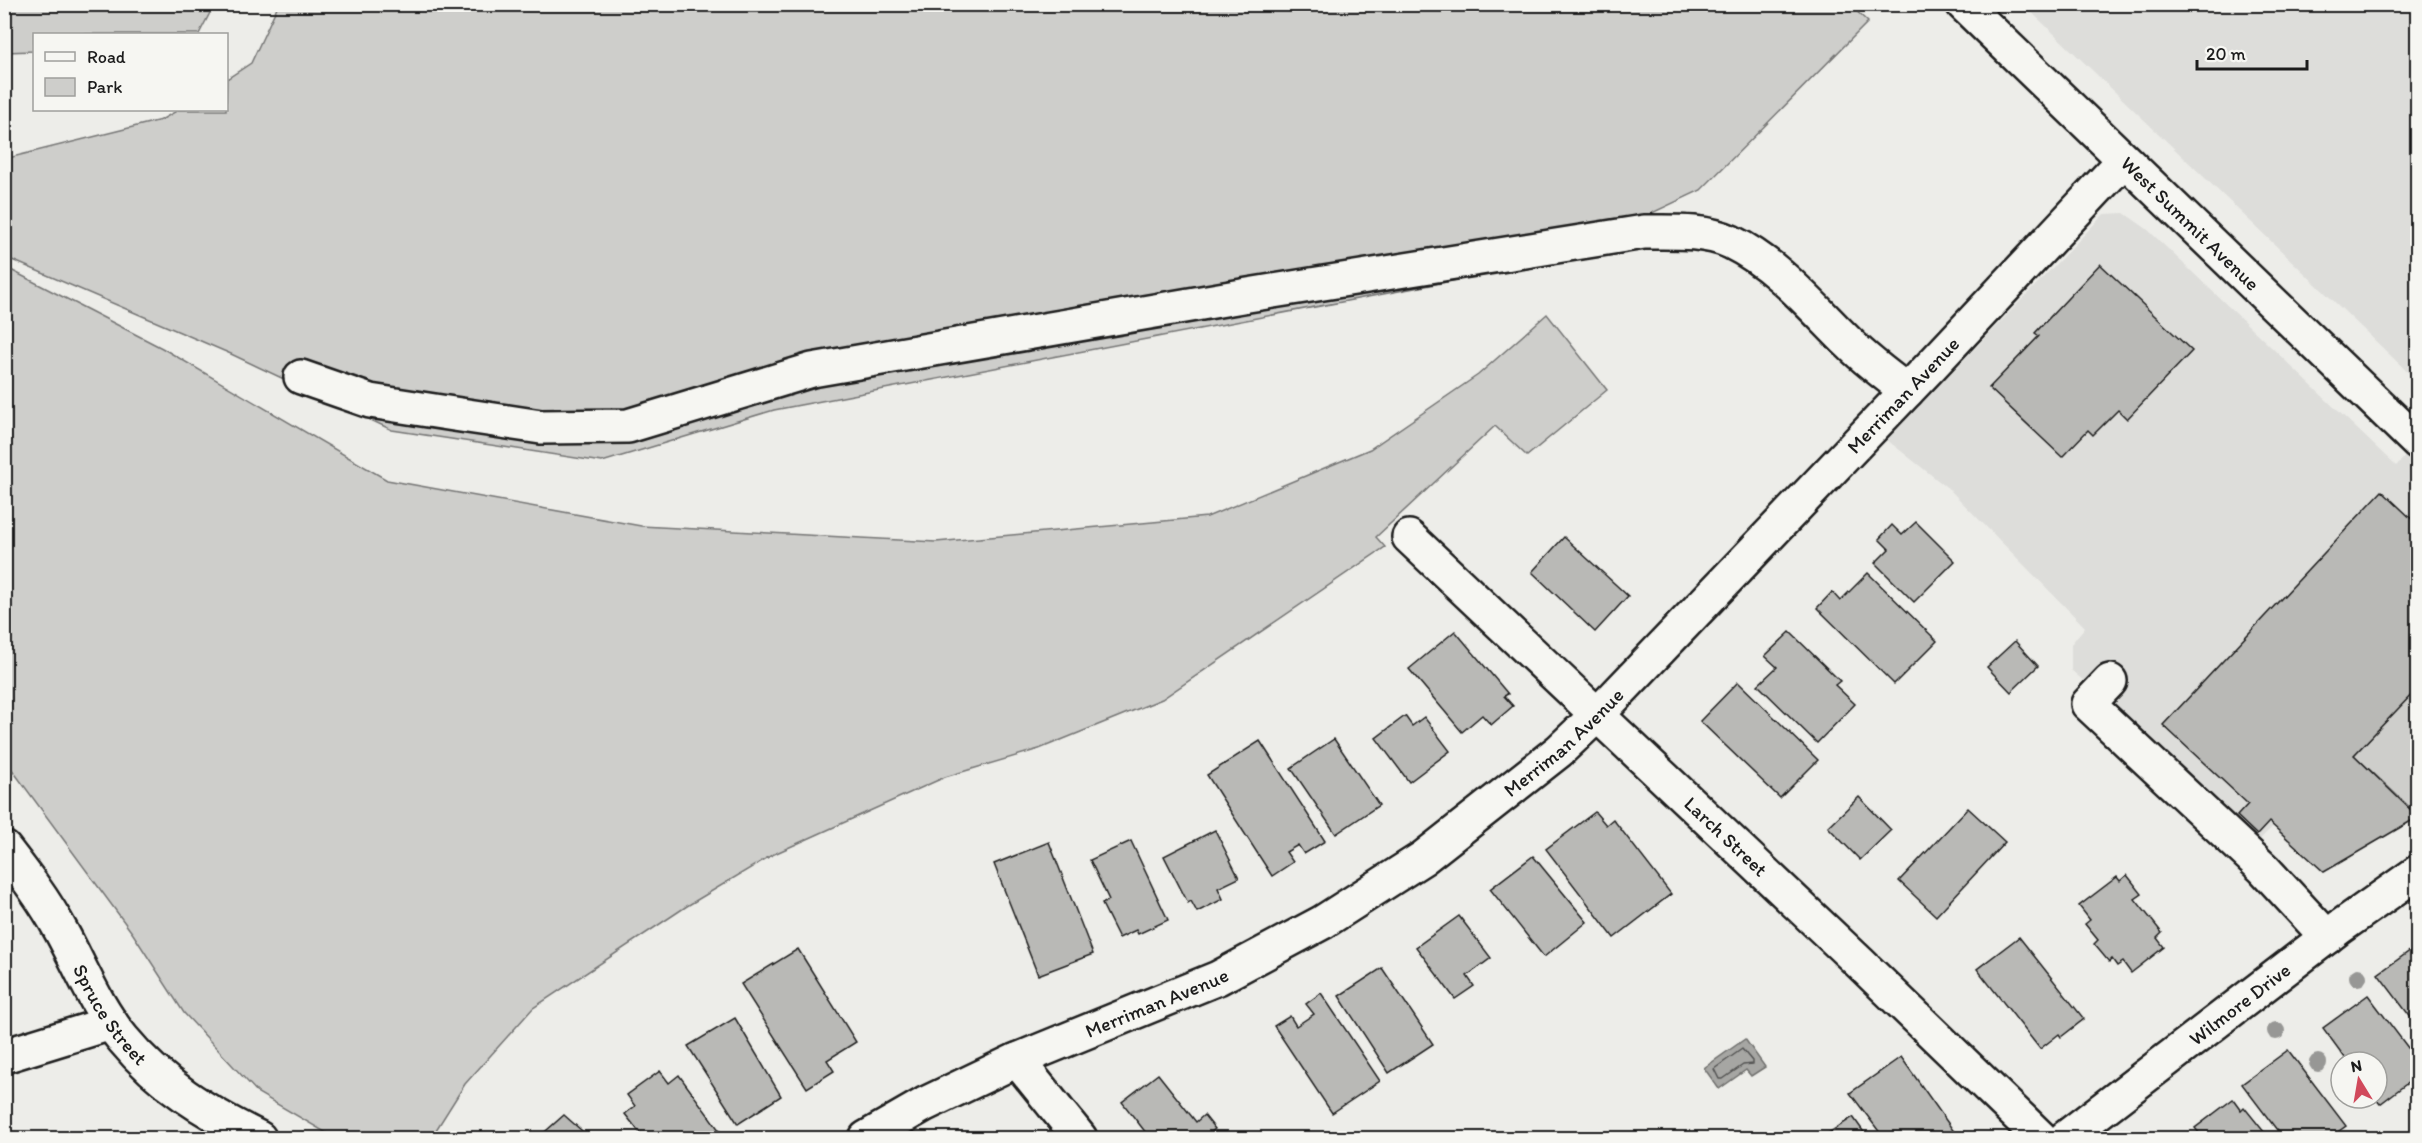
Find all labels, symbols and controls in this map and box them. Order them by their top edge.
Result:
legend [33,33,228,111]
scale bar [2197,33,2306,71]
text: 20 m [2206,43,2246,65]
text: Road [87,46,126,68]
text: Park [87,76,122,98]
street label: West Summit Avenue [2116,151,2265,296]
street label: Merriman Avenue [1842,332,1964,459]
street label: Merriman Avenue [1499,683,1628,802]
street label: Larch Street [1679,791,1773,881]
street label: Wilmore Drive [2184,958,2295,1051]
street label: Spruce Street [68,960,152,1070]
street label: Merriman Avenue [1082,963,1233,1043]
north arrow [2329,1050,2389,1110]
text: N [2349,1055,2363,1076]

